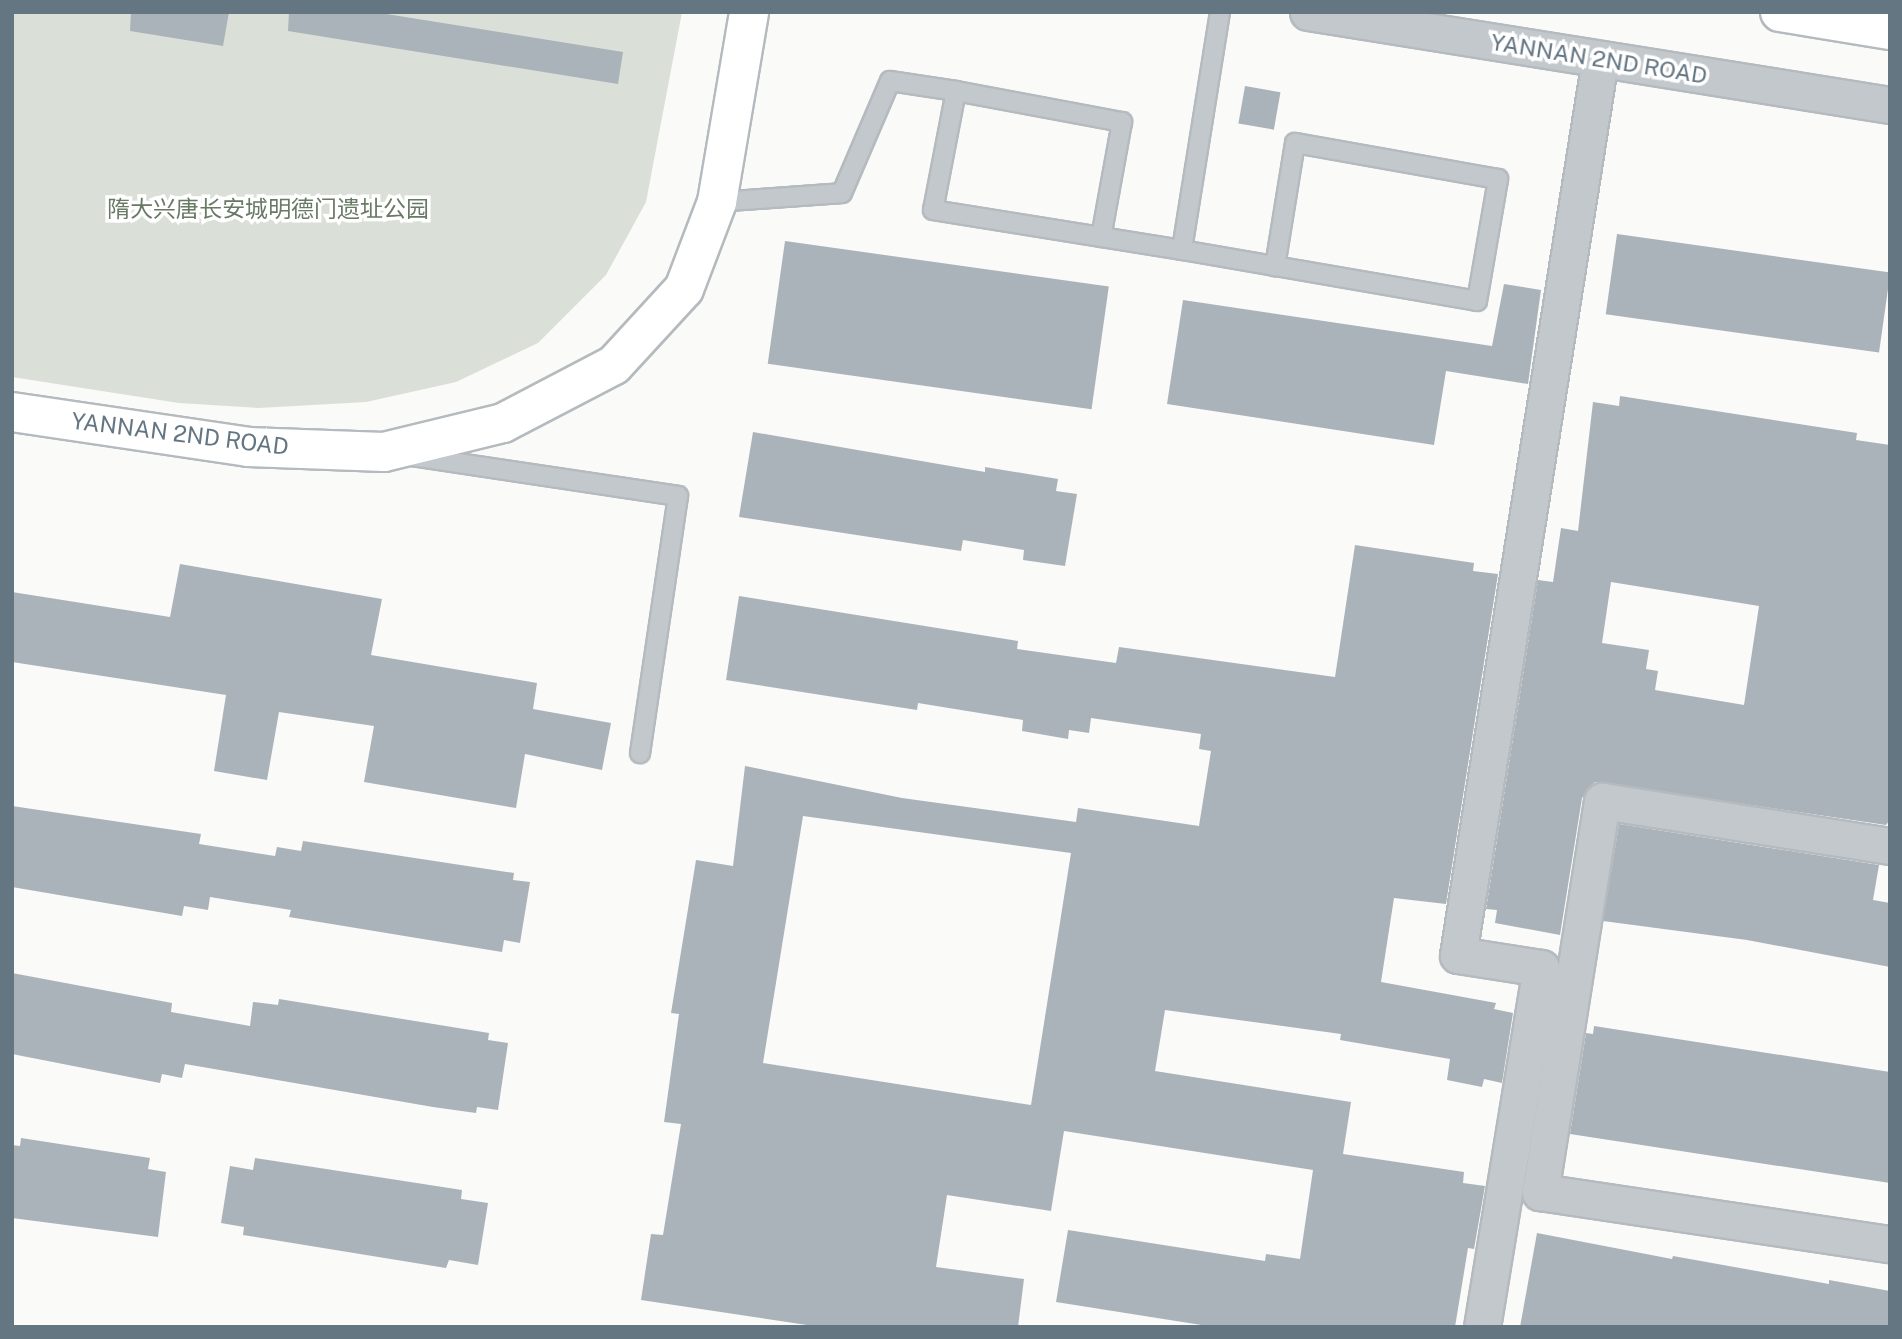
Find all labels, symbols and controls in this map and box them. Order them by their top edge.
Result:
street label: YANNAN 2ND ROAD [1489,28,1709,90]
park label: 隋大兴唐长安城明德门遗址公园 [107,195,429,223]
street label: YANNAN 2ND ROAD [70,407,290,461]

